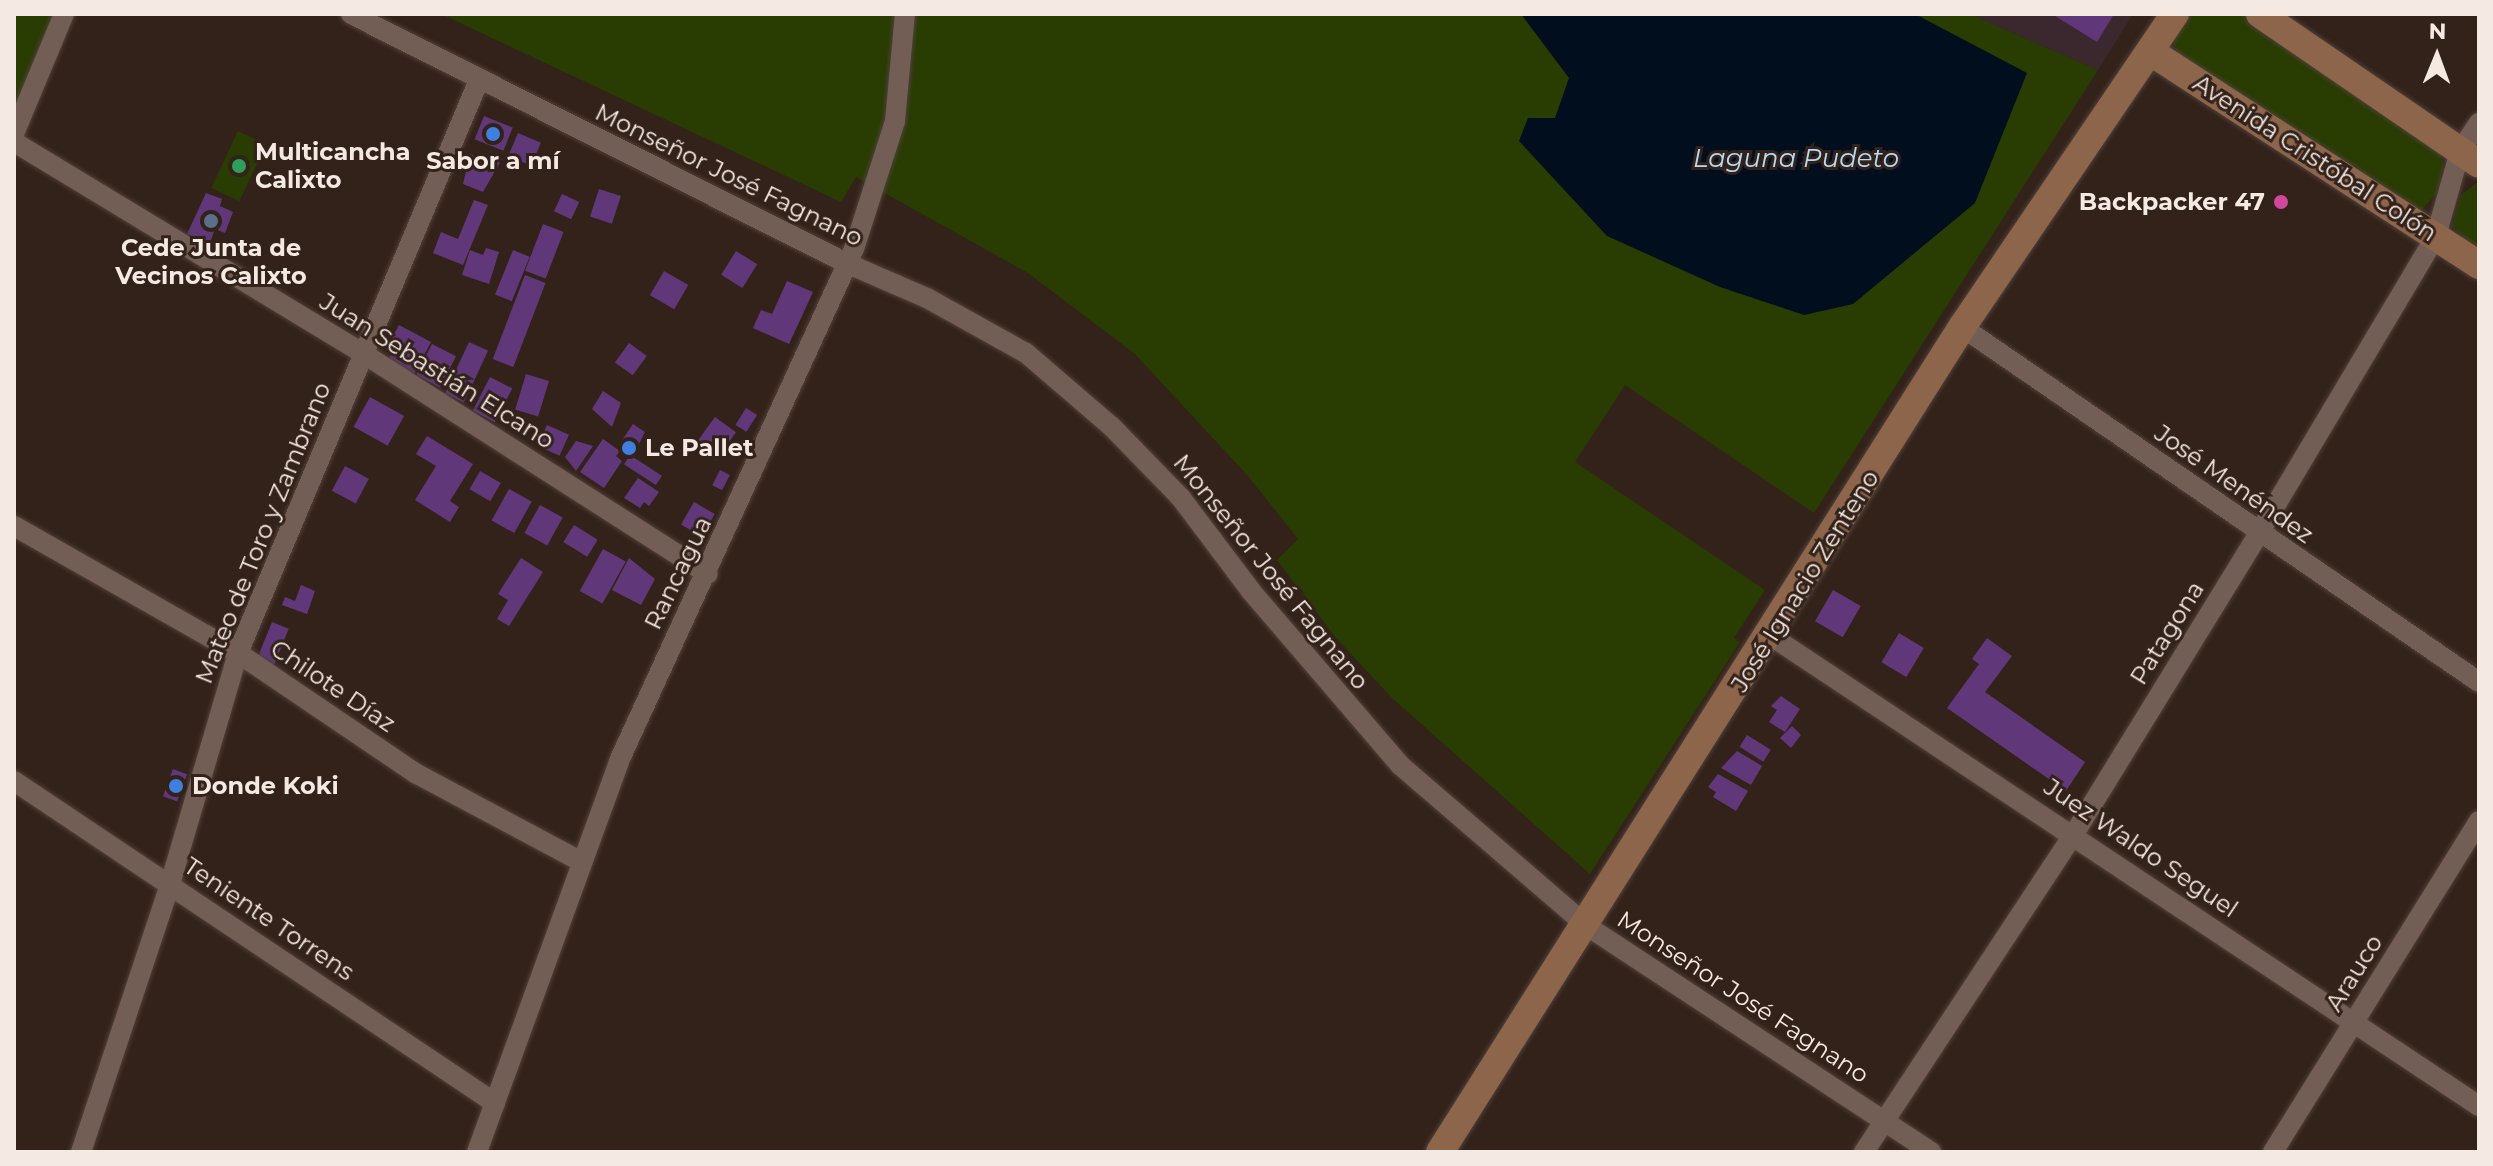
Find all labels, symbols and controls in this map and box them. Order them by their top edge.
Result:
north arrow [2397,16,2477,96]
text: N [2428,18,2447,45]
street label: Avenida Cristóbal Colón [2188,68,2442,248]
street label: Monseñor José Fagnano [591,98,867,252]
marker: Sabor a mí [484,125,502,143]
place label: Multicancha Calixto [255,138,410,194]
water label: Laguna Pudeto [1693,143,1899,175]
place label: Sabor a mí [426,147,560,175]
marker: Multicancha Calixto [230,157,248,175]
place label: Backpacker 47 [2079,188,2265,216]
marker: Backpacker 47 [2272,193,2290,211]
marker: Cede Junta de Vecinos Calixto [202,212,220,230]
place label: Cede Junta de Vecinos Calixto [115,234,307,290]
street label: Juan Sebastián Elcano [315,287,559,455]
street label: Mateo de Toro y Zambrano [189,378,337,688]
street label: José Menéndez [2149,419,2319,549]
place label: Le Pallet [645,434,753,462]
marker: Le Pallet [620,439,638,457]
street label: Monseñor José Fagnano [1167,449,1375,695]
street label: José Ignacio Zenteno [1725,465,1885,697]
street label: Rancagua [638,512,718,634]
street label: Patagona [2124,576,2210,690]
street label: Chilote Díaz [265,634,401,738]
place label: Donde Koki [192,772,339,800]
street label: Juez Waldo Seguel [2039,772,2243,924]
marker: Donde Koki [167,777,185,795]
street label: Teniente Torrens [178,851,360,987]
street label: Monseñor José Fagnano [1612,905,1874,1089]
street label: Arauco [2319,930,2389,1016]

